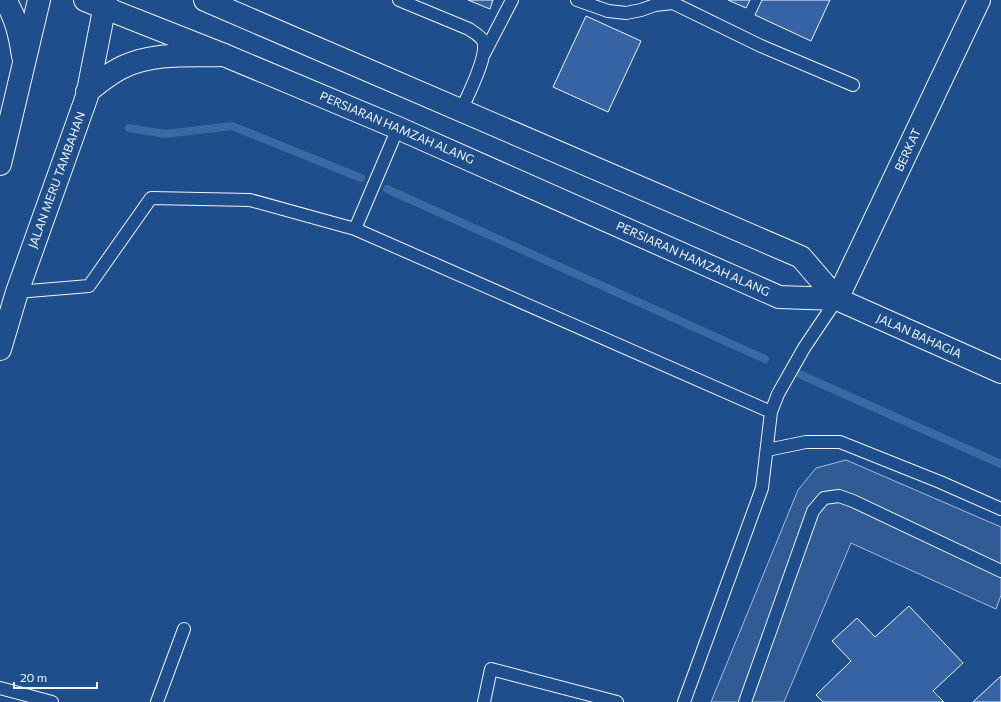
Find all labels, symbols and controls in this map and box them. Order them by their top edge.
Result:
street label: PERSIARAN HAMZAH ALANG [318,88,477,166]
street label: JALAN MERU TAMBAHAN [25,109,88,250]
street label: BERKAT [891,126,923,173]
street label: PERSIARAN HAMZAH ALANG [614,218,772,298]
street label: JALAN BAHAGIA [874,310,964,361]
scale bar [14,664,97,690]
text: 20 m [20,670,47,684]

